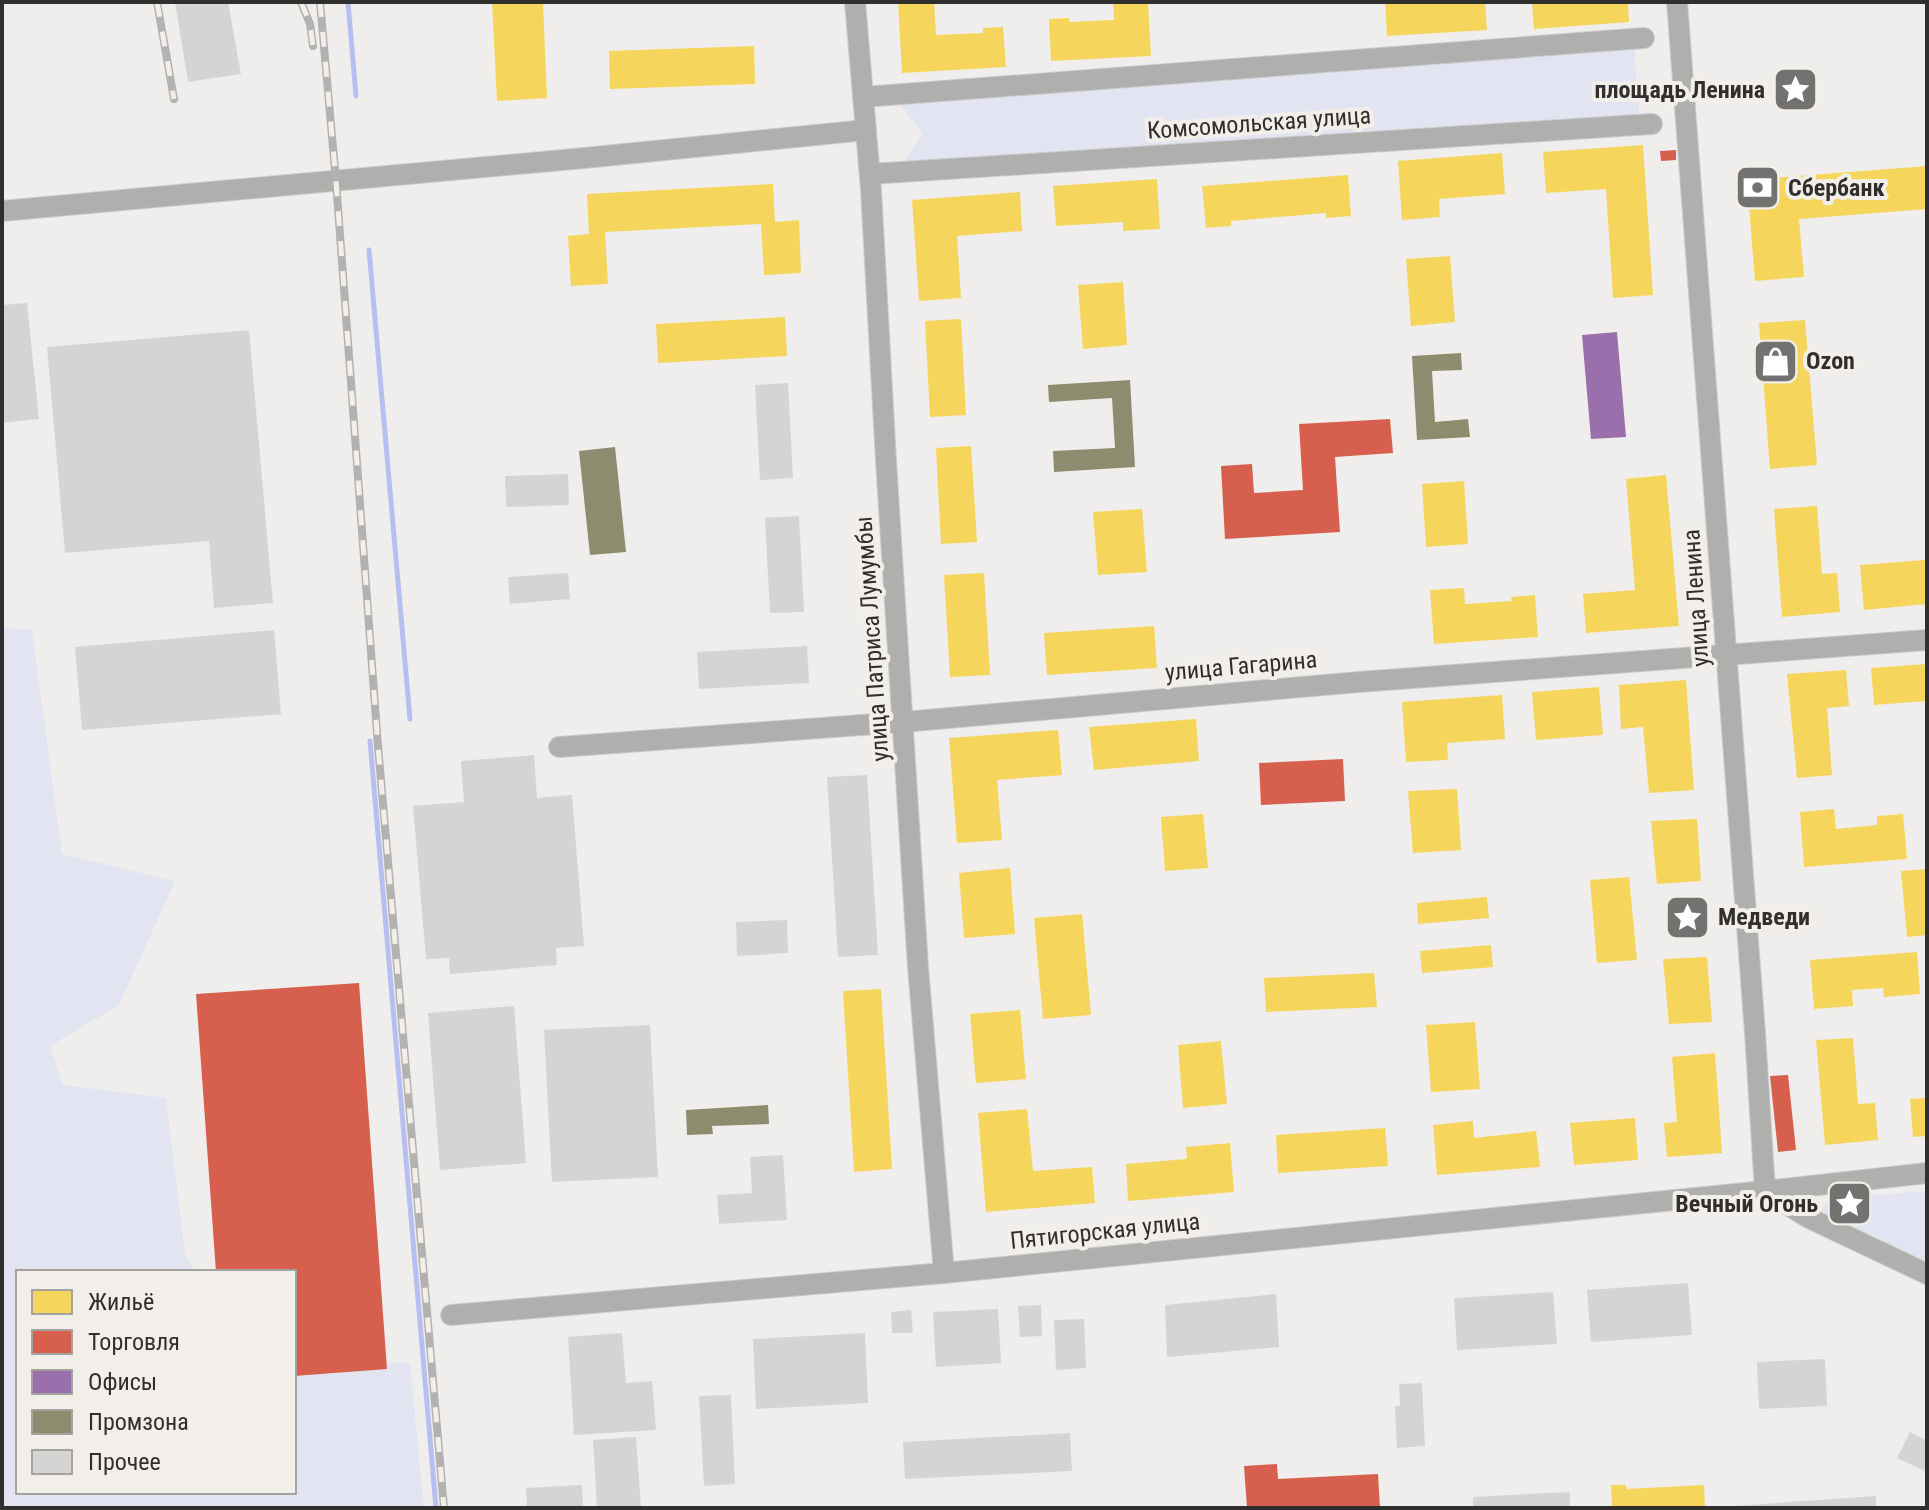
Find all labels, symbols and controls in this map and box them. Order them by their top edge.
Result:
place icon: площадь Ленина [1772,66,1820,114]
place label: площадь Ленина [1594,76,1765,104]
street label: Комсомольская улица [1146,101,1372,145]
bank icon: Сбербанк [1733,164,1781,212]
place label: Сбербанк [1788,174,1885,202]
shop icon: Ozon [1751,337,1799,385]
place label: Ozon [1806,347,1855,375]
street label: улица Патриса Лумумбы [849,515,895,763]
street label: улица Ленина [1677,528,1715,668]
street label: улица Гагарина [1164,645,1318,687]
place icon: Медведи [1663,893,1711,941]
place label: Медведи [1718,903,1810,931]
place icon: Вечный Огонь [1825,1180,1873,1228]
place label: Вечный Огонь [1675,1190,1818,1218]
street label: Пятигорская улица [1009,1207,1201,1255]
legend [16,1270,296,1494]
text: Жильё [88,1288,154,1316]
text: Торговля [88,1328,180,1356]
text: Офисы [88,1368,157,1396]
text: Промзона [88,1408,189,1436]
text: Прочее [88,1448,161,1476]

